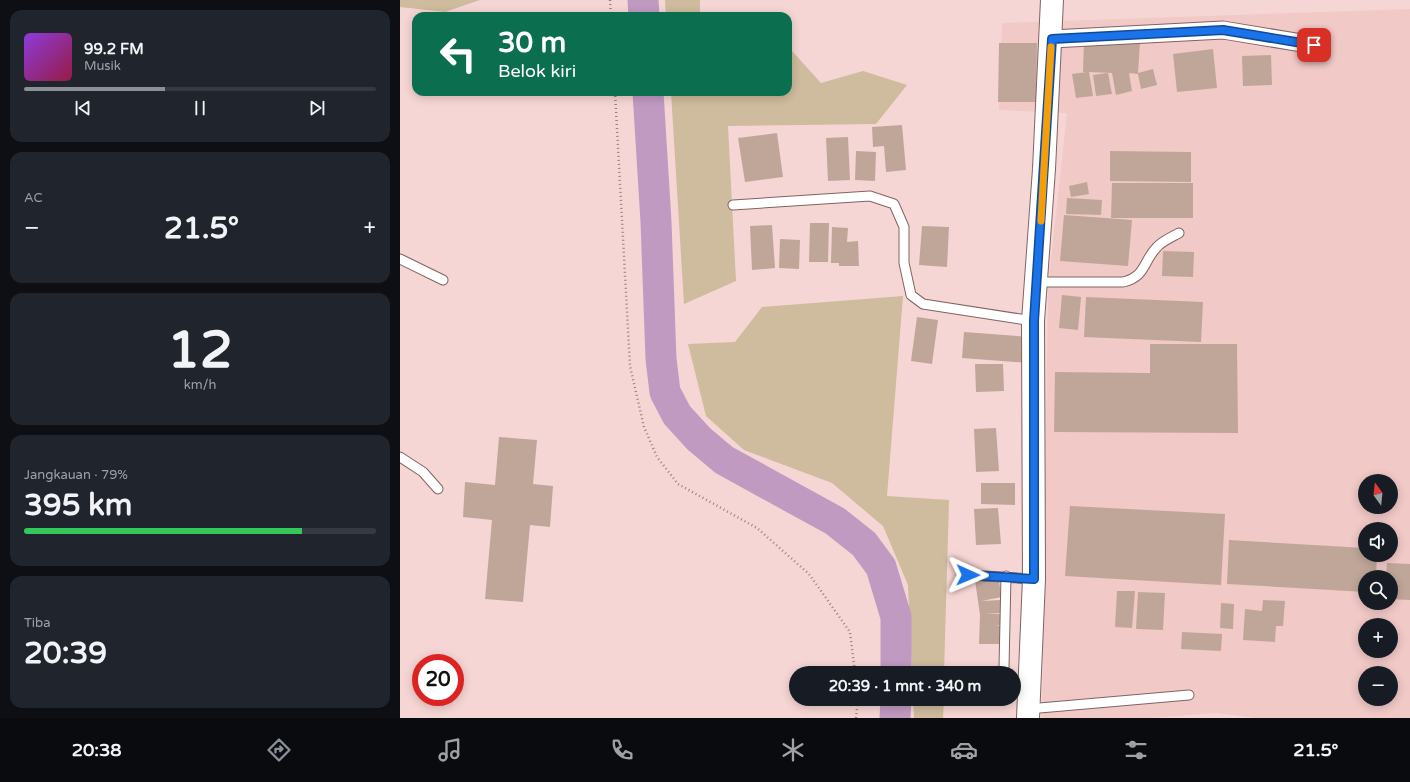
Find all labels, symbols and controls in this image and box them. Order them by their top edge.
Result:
text: 30 m [498,26,566,60]
icon: left [432,28,484,80]
pin [1297,28,1331,62]
icon: arrive [1303,34,1325,56]
text: 99.2 FM [84,40,144,58]
text: Musik [84,58,121,74]
text: Belok kiri [498,60,576,82]
icon: previous [72,97,94,119]
icon: pause [189,97,211,119]
icon: next [306,97,328,119]
text: AC [24,190,43,206]
text: 21.5° [164,210,239,247]
text: − [24,215,40,241]
text: + [364,215,376,241]
text: 12 [167,319,233,382]
text: km/h [184,377,216,393]
text: Jangkauan · 79% [24,467,128,483]
north arrow [1358,474,1398,514]
map controls [1358,474,1398,706]
text: 395 km [24,487,132,524]
button: sound [1358,522,1398,562]
position arrow [947,554,989,596]
button: search [1358,570,1398,610]
text: Tiba [24,615,51,631]
button: + [1358,618,1398,658]
text: 20:39 [24,635,107,672]
speed limit sign: 20 [412,654,464,706]
button: − [1358,666,1398,706]
text: 20:39 · 1 mnt · 340 m [829,677,981,695]
icon: directions [265,736,293,764]
icon: music [436,736,464,764]
icon: phone [608,736,636,764]
icon: climate [779,736,807,764]
icon: car [950,736,978,764]
icon: filters [1122,736,1150,764]
text: 20:38 [72,739,122,761]
text: 21.5° [1293,739,1338,761]

